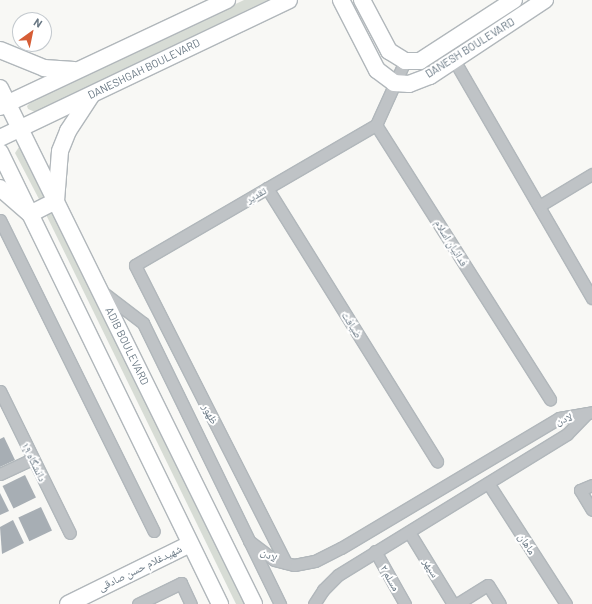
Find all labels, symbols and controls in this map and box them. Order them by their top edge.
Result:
north arrow [12,12,52,52]
text: N [32,15,45,30]
street label: DANESH BOULEVARD [423,15,517,81]
street label: DANESHGAH BOULEVARD [86,36,202,102]
street label: تقدیر [243,184,269,206]
street label: فدائیان اسلام [431,217,471,269]
street label: ADIB BOULEVARD [102,305,152,387]
street label: ضیافت [339,309,365,341]
street label: ظهور [199,402,221,426]
street label: لادن [554,410,574,428]
street label: دانشگاه ۱۹ [19,440,49,484]
street label: ماهان [515,531,539,557]
street label: شهیدغلام حسن صادقی [96,542,184,594]
street label: لادن [258,545,280,565]
street label: سپهر [420,556,442,580]
street label: مسلم ۲ [377,563,403,593]

